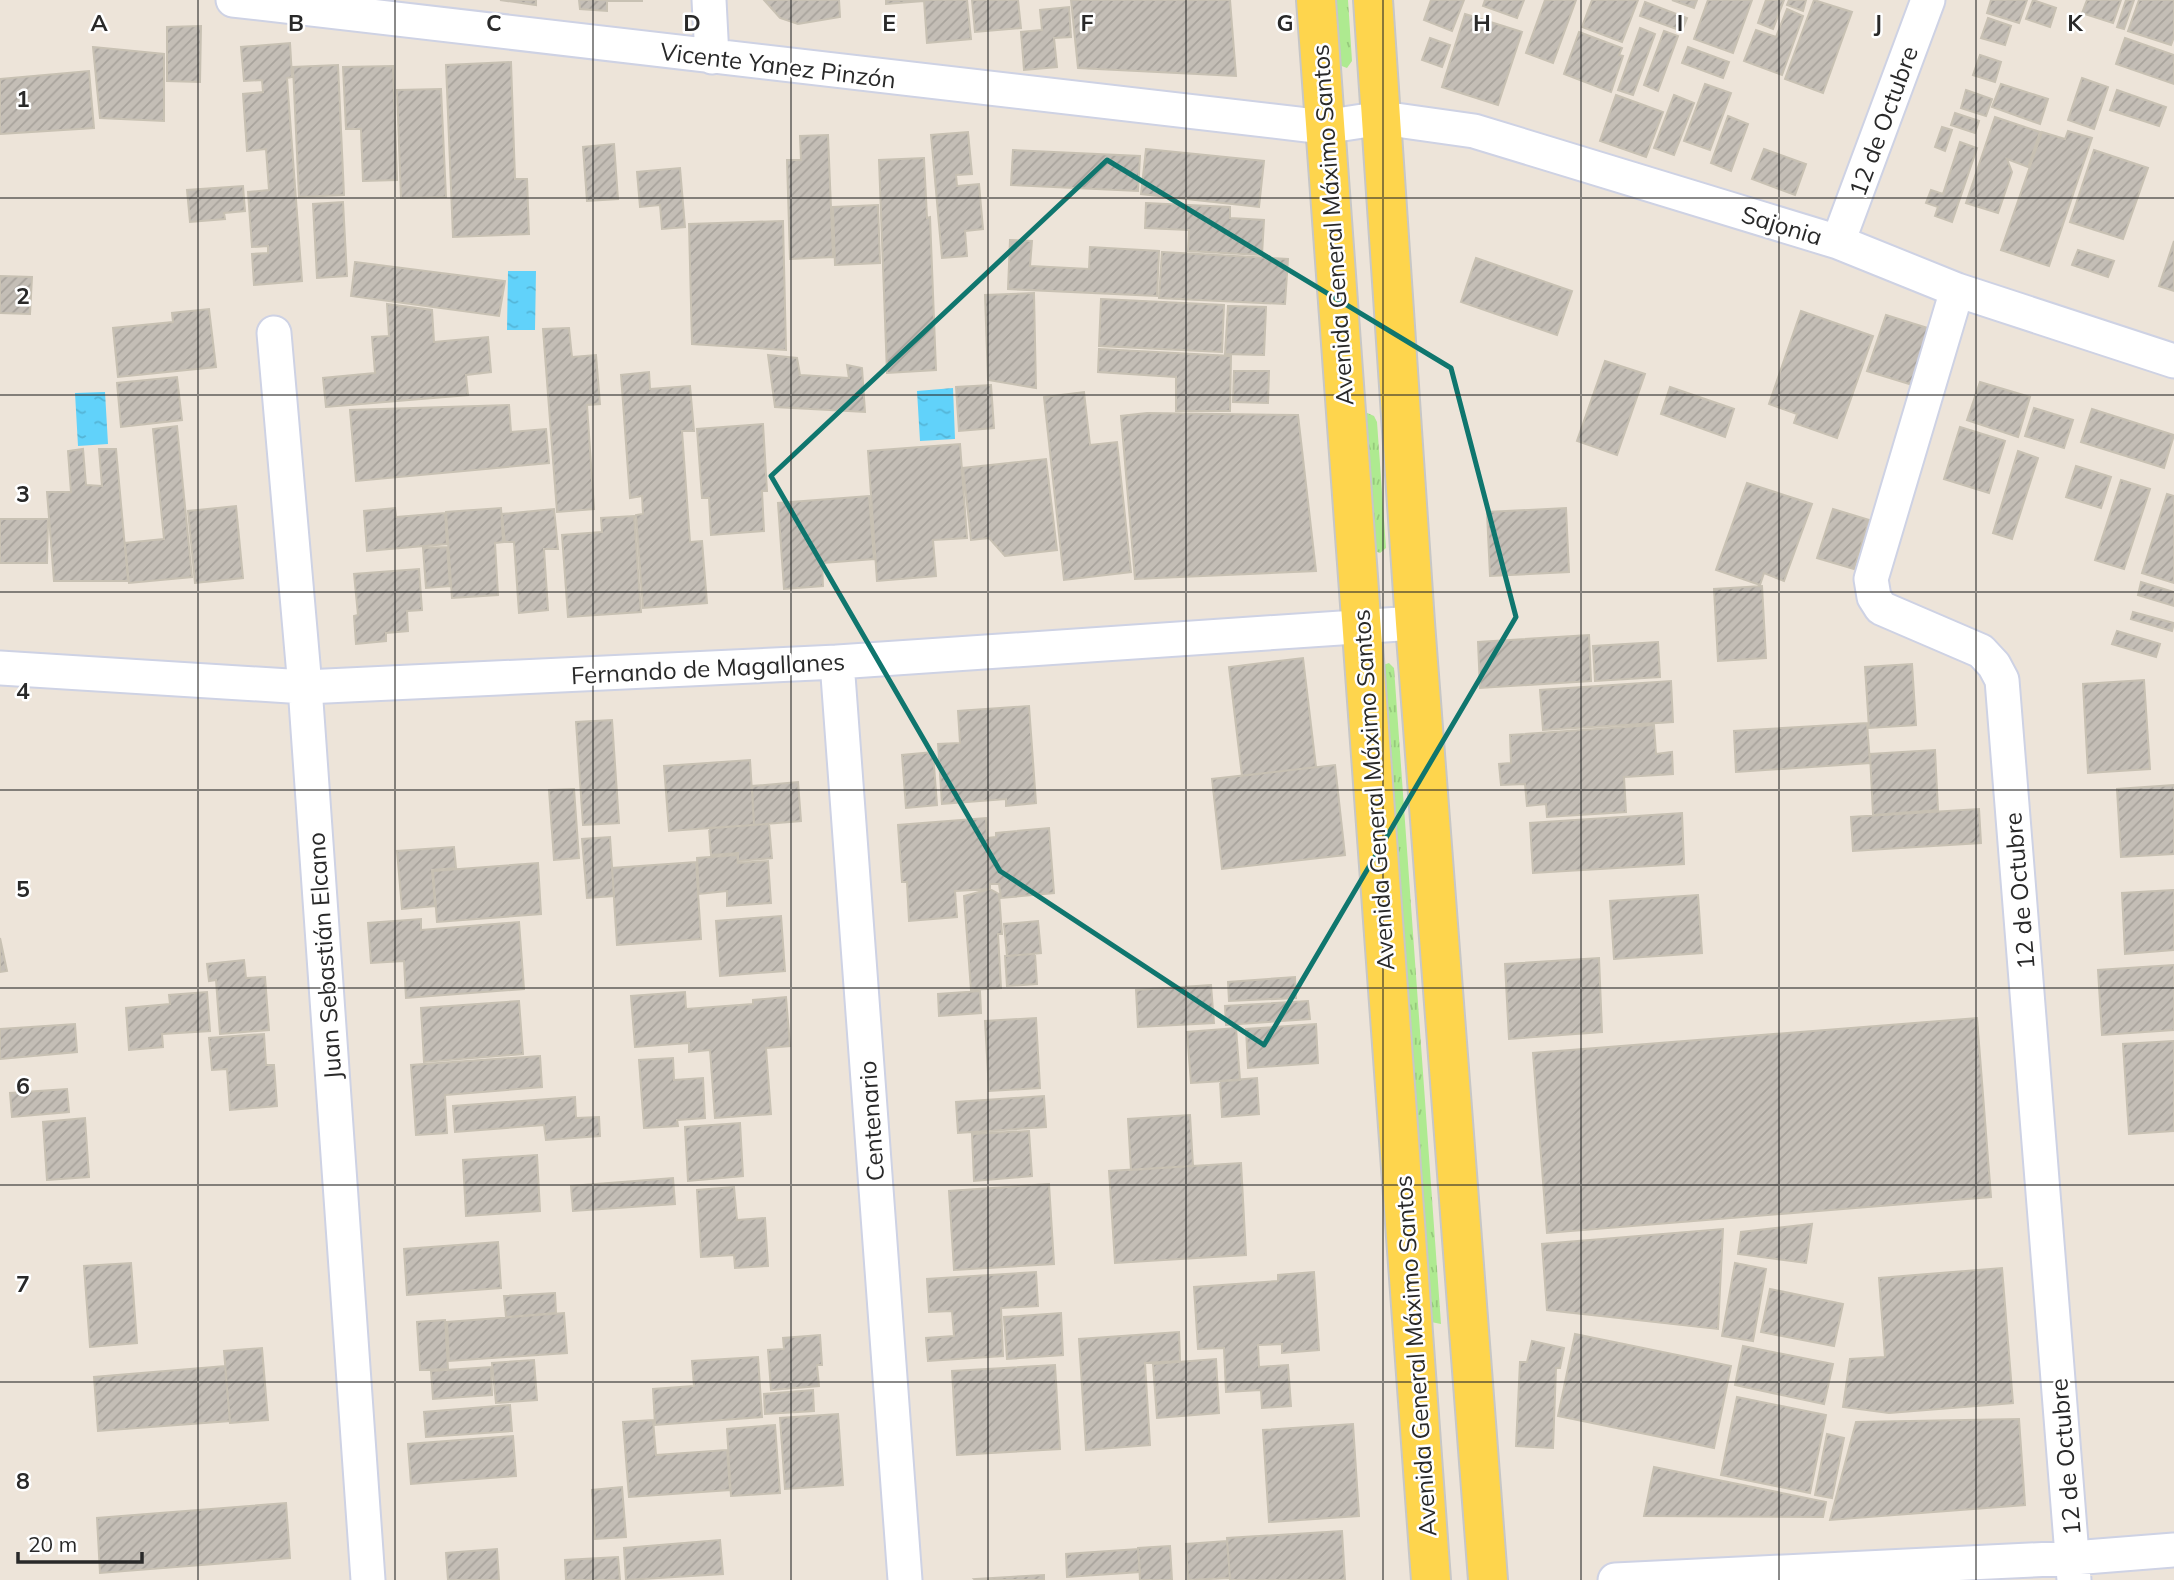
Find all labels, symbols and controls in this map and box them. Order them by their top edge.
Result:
text: A [90,8,108,37]
text: B [288,8,304,37]
text: C [486,8,502,37]
text: D [683,8,701,37]
text: E [882,8,896,37]
text: F [1080,8,1094,37]
text: G [1276,8,1294,37]
text: H [1473,8,1491,37]
text: I [1677,8,1683,37]
text: J [1874,8,1882,37]
text: K [2067,8,2084,37]
street label: Vicente Yanez Pinzón [658,36,898,94]
street label: 12 de Octubre [1842,42,1924,200]
street label: Avenida General Máximo Santos [1304,43,1360,407]
text: 1 [16,84,30,113]
street label: Sajonia [1738,199,1826,251]
text: 2 [16,281,30,310]
text: 3 [16,479,30,508]
street label: Avenida General Máximo Santos [1345,608,1401,972]
street label: Fernando de Magallanes [570,646,846,690]
text: 4 [16,676,30,705]
street label: 12 de Octubre [1997,811,2041,971]
street label: Juan Sebastián Elcano [300,831,348,1081]
text: 5 [16,874,30,903]
street label: Centenario [852,1060,890,1182]
text: 6 [16,1071,30,1100]
street label: Avenida General Máximo Santos [1387,1174,1443,1538]
text: 7 [16,1269,30,1298]
street label: 12 de Octubre [2043,1377,2087,1537]
text: 8 [16,1466,30,1495]
scale bar [18,1520,142,1564]
text: 20 m [28,1531,77,1557]

